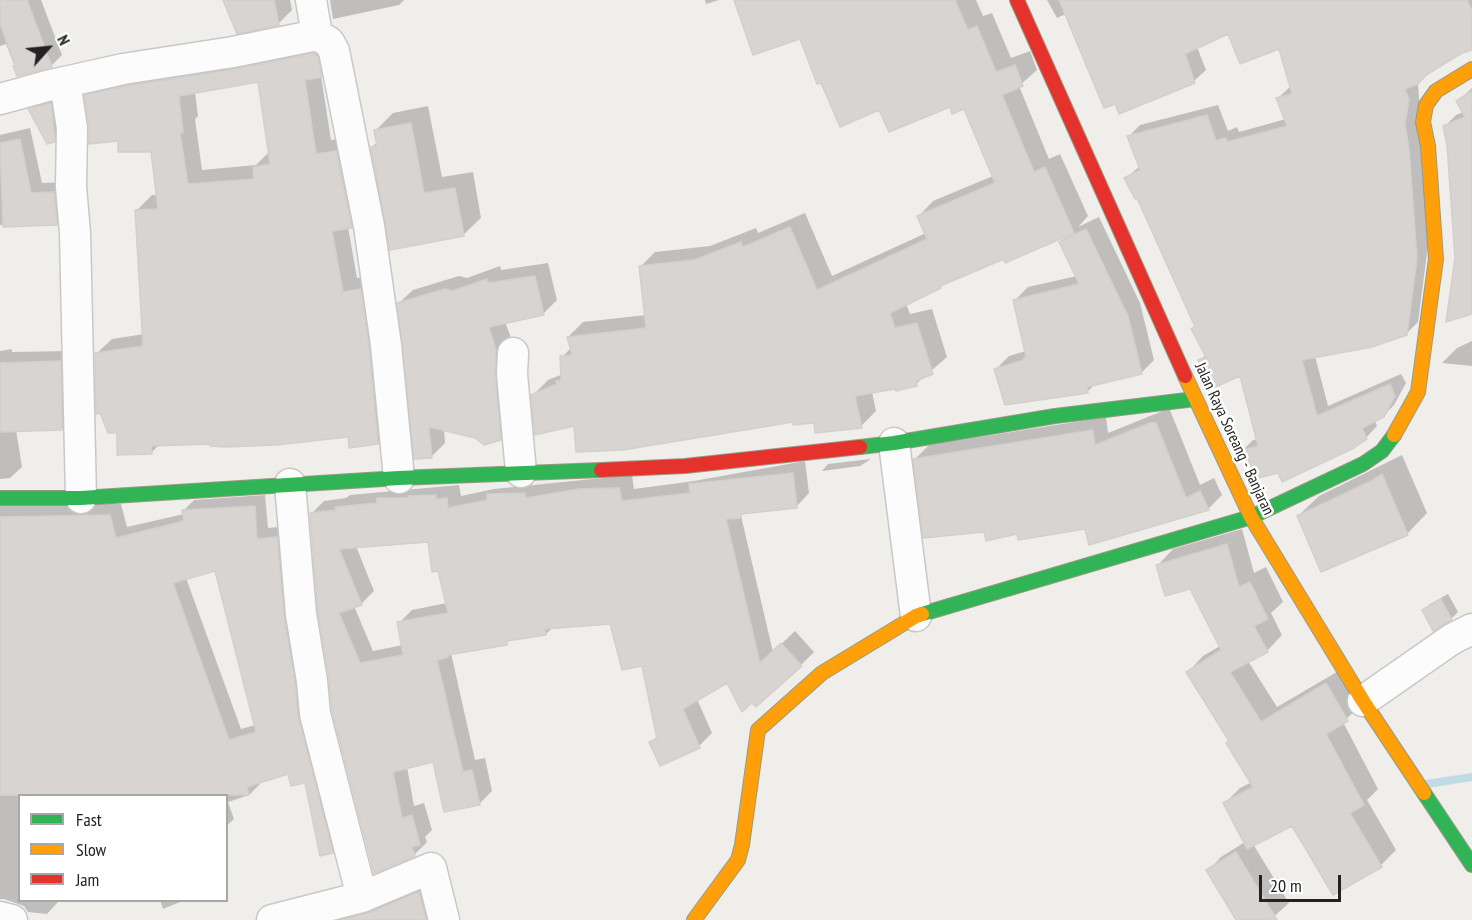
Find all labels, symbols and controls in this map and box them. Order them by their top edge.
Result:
north arrow [18,18,78,78]
text: N [53,31,75,48]
street label: Jalan Raya Soreang - Banjaran [1190,360,1278,518]
legend [18,794,228,902]
text: Fast [76,808,102,831]
text: Slow [76,838,106,861]
scale bar [1262,863,1344,901]
text: Jam [76,868,99,891]
text: 20 m [1270,874,1302,897]

